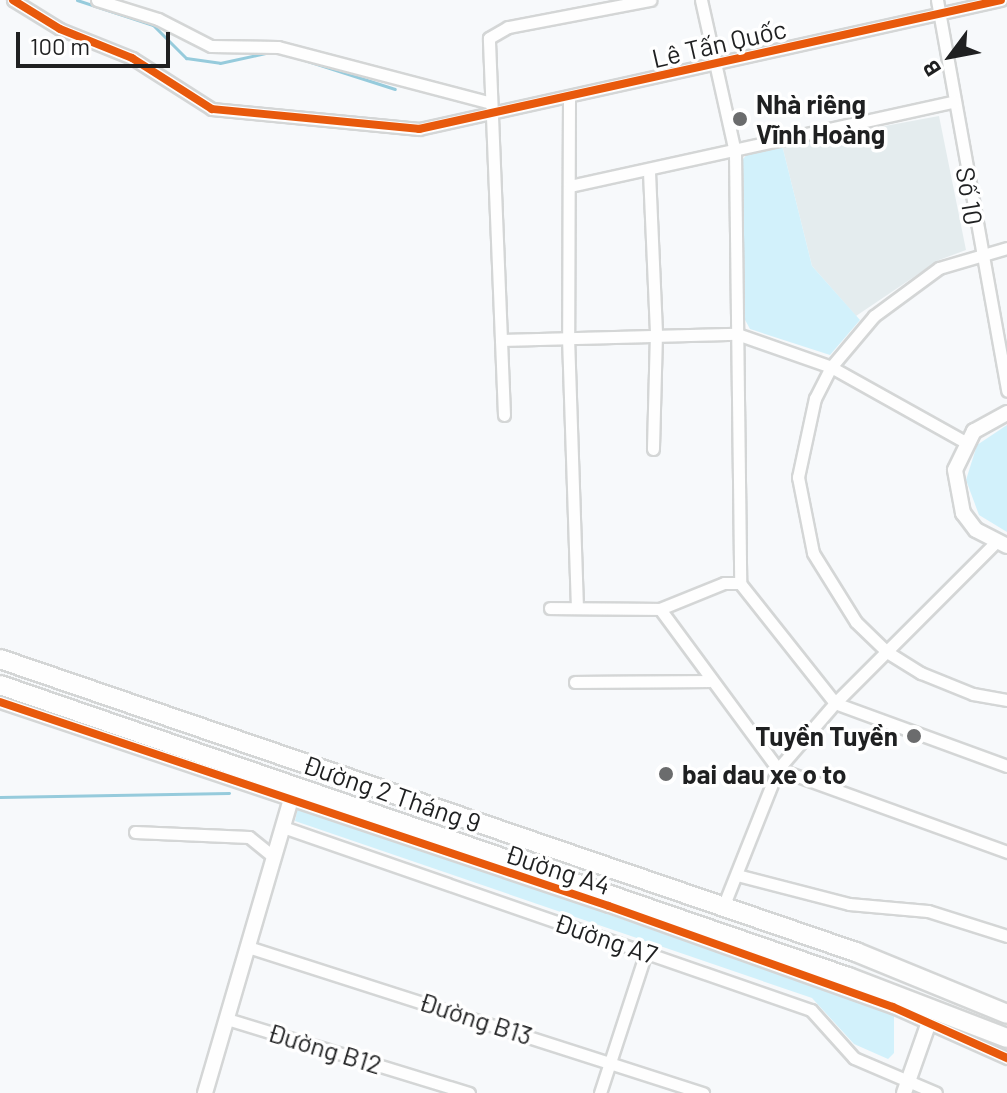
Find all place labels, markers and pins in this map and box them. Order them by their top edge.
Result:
place label: Nhà riêng Vĩnh Hoàng [756,88,885,150]
marker: Nhà riêng Vĩnh Hoàng [731,110,749,128]
place label: Tuyền Tuyền [755,720,898,752]
marker: Tuyền Tuyền [905,727,923,745]
place label: bai dau xe o to [682,758,846,790]
marker: bai dau xe o to [657,765,675,783]

